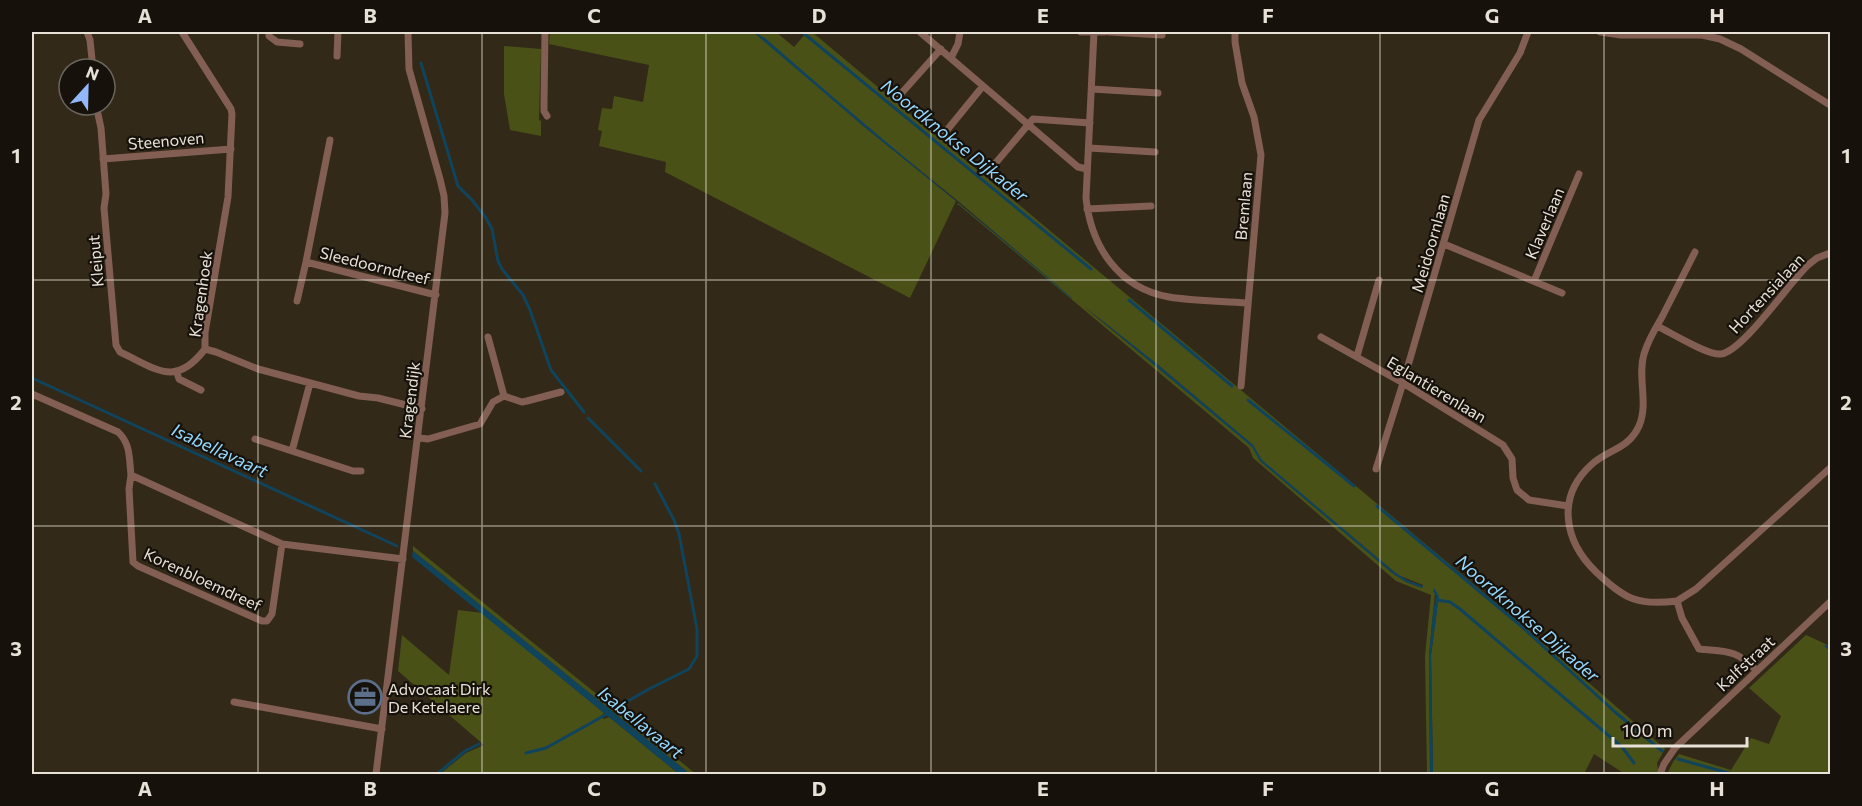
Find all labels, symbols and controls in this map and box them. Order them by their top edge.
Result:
text: A [138,3,152,27]
text: B [363,3,377,27]
text: C [587,3,601,27]
text: D [812,3,826,27]
text: E [1037,3,1049,27]
text: F [1262,3,1274,27]
text: G [1485,3,1499,27]
text: H [1710,3,1725,27]
north arrow [57,57,117,117]
text: N [84,62,102,84]
water label: Noordknokse Dijkader [877,74,1034,207]
street label: Steenoven [127,127,205,153]
text: 1 [11,143,21,167]
text: 1 [1841,143,1851,167]
street label: Bremlaan [1231,171,1255,241]
street label: Klaverlaan [1520,184,1568,262]
street label: Meidoornlaan [1407,191,1453,295]
street label: Kleiput [83,234,107,288]
street label: Sleedoorndreef [318,242,433,288]
street label: Kragenhoek [185,249,216,339]
street label: Hortensialaan [1724,249,1808,337]
street label: Eglantierenlaan [1384,352,1490,426]
street label: Kragendijk [395,360,423,440]
text: 2 [10,390,22,414]
text: 2 [1840,390,1852,414]
water label: Isabellavaart [168,418,272,482]
street label: Korenbloemdreef [141,543,265,615]
water label: Noordknokse Dijkader [1452,550,1605,687]
street label: Kalfstraat [1712,631,1778,695]
text: 3 [10,636,22,660]
text: 3 [1840,636,1852,660]
office icon: Advocaat Dirk De Ketelaere [347,679,383,715]
place label: Advocaat Dirk De Ketelaere [388,679,491,716]
water label: Isabellavaart [594,681,689,763]
scale bar [1613,710,1746,748]
text: 100 m [1622,719,1672,741]
text: A [138,776,152,800]
text: B [363,776,377,800]
text: C [587,776,601,800]
text: D [812,776,826,800]
text: E [1037,776,1049,800]
text: F [1262,776,1274,800]
text: G [1485,776,1499,800]
text: H [1710,776,1725,800]

